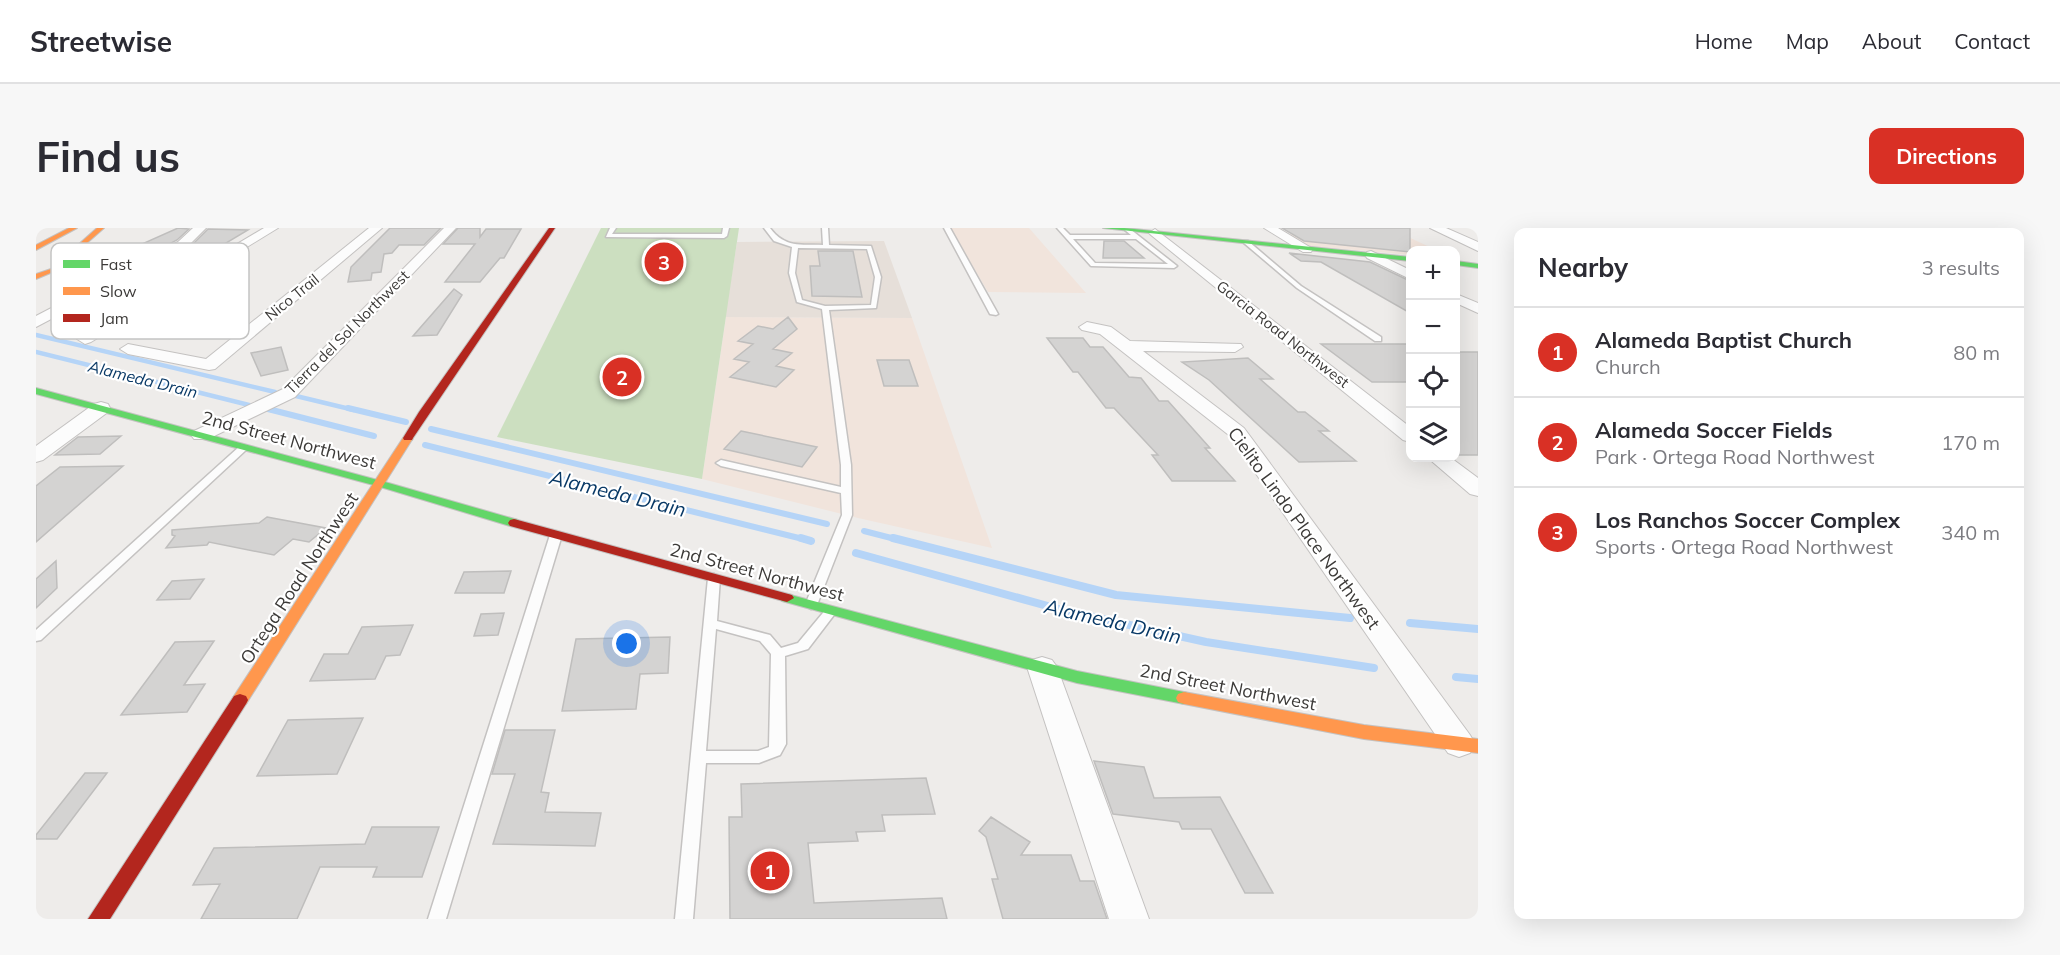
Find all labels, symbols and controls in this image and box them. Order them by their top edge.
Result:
text: Streetwise [30,24,172,59]
text: Home [1695,28,1753,54]
text: Map [1786,28,1829,54]
text: About [1862,28,1921,54]
text: Contact [1954,28,2030,54]
button: Directions [1869,128,2024,184]
text: Find us [36,130,180,183]
pin: 3 [644,240,684,285]
legend [51,243,249,339]
map controls [1406,246,1460,462]
button: + [1406,246,1460,300]
text: Nearby [1538,251,1628,284]
text: Fast [100,254,132,274]
text: 3 results [1922,255,2000,280]
street label: Tierra del Sol Northwest [281,266,413,398]
street label: Nico Trail [261,269,323,325]
street label: Garcia Road Northwest [1213,276,1353,392]
text: Slow [100,281,137,301]
button: − [1406,300,1460,354]
text: Jam [100,308,129,328]
text: Alameda Baptist Church [1595,326,1852,354]
text: 1 [1552,340,1564,365]
text: 80 m [1953,340,2000,365]
pin: 2 [602,354,642,400]
button: locate [1406,354,1460,408]
text: Church [1595,354,1661,379]
water label: Alameda Drain [85,356,200,402]
street label: 2nd Street Northwest [199,406,379,474]
button: layers [1406,408,1460,462]
text: Alameda Soccer Fields [1595,416,1833,444]
street label: Cielito Lindo Place Northwest [1223,422,1385,634]
text: 2 [1552,430,1564,455]
text: 170 m [1941,430,2000,455]
text: Park · Ortega Road Northwest [1595,444,1874,469]
water label: Alameda Drain [546,464,689,522]
street label: Ortega Road Northwest [235,488,363,668]
text: Los Ranchos Soccer Complex [1595,506,1900,534]
text: 3 [1552,520,1564,545]
text: 340 m [1941,520,2000,545]
text: Sports · Ortega Road Northwest [1595,534,1893,559]
street label: 2nd Street Northwest [667,538,847,606]
water label: Alameda Drain [1041,593,1184,649]
your location [612,629,641,658]
street label: 2nd Street Northwest [1138,659,1318,715]
pin: 1 [750,848,790,894]

